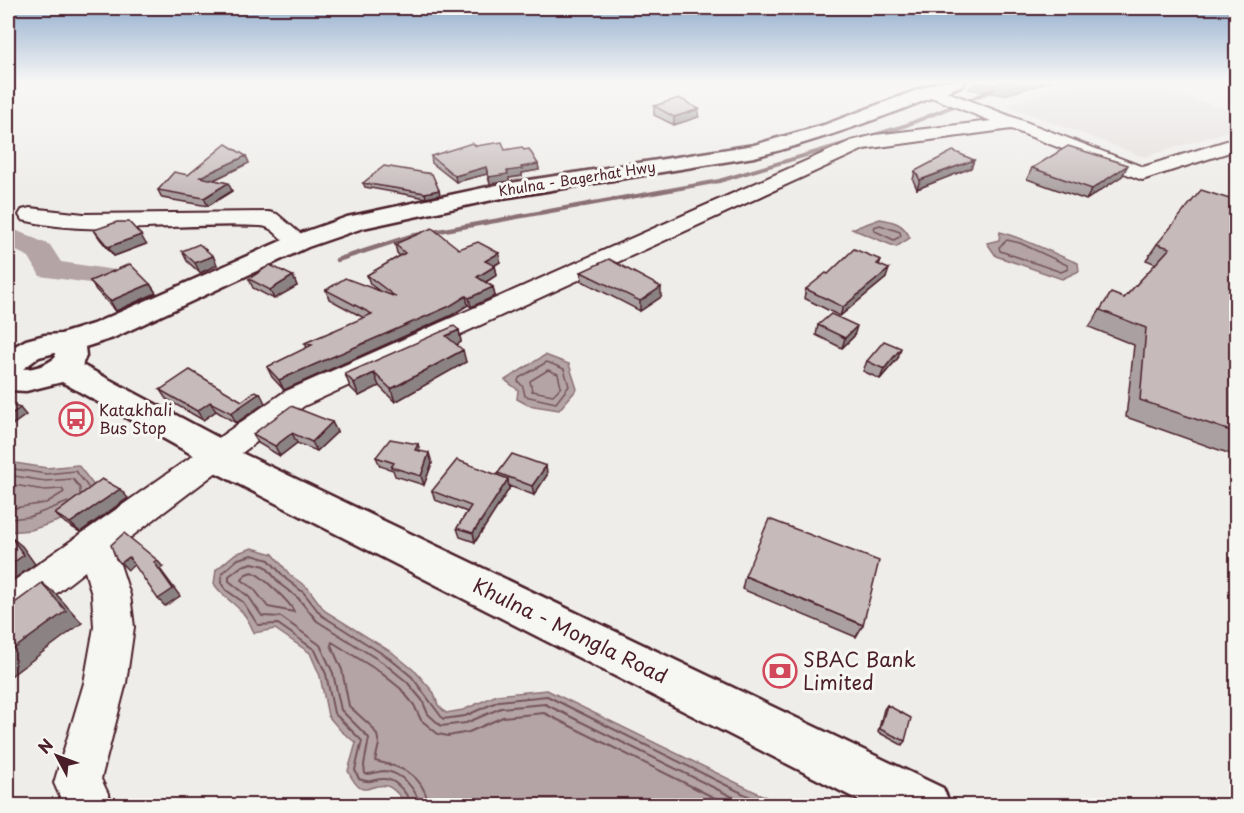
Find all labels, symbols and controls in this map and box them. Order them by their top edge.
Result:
street label: Khulna - Bagerhat Hwy [497,156,657,201]
place label: Katakhali Bus Stop [99,397,172,439]
bus stop icon: Katakhali Bus Stop [58,401,94,437]
street label: Khulna - Mongla Road [468,570,673,690]
place label: SBAC Bank Limited [803,644,916,697]
bank icon: SBAC Bank Limited [762,653,798,689]
north arrow [27,726,87,786]
text: N [32,733,58,758]

